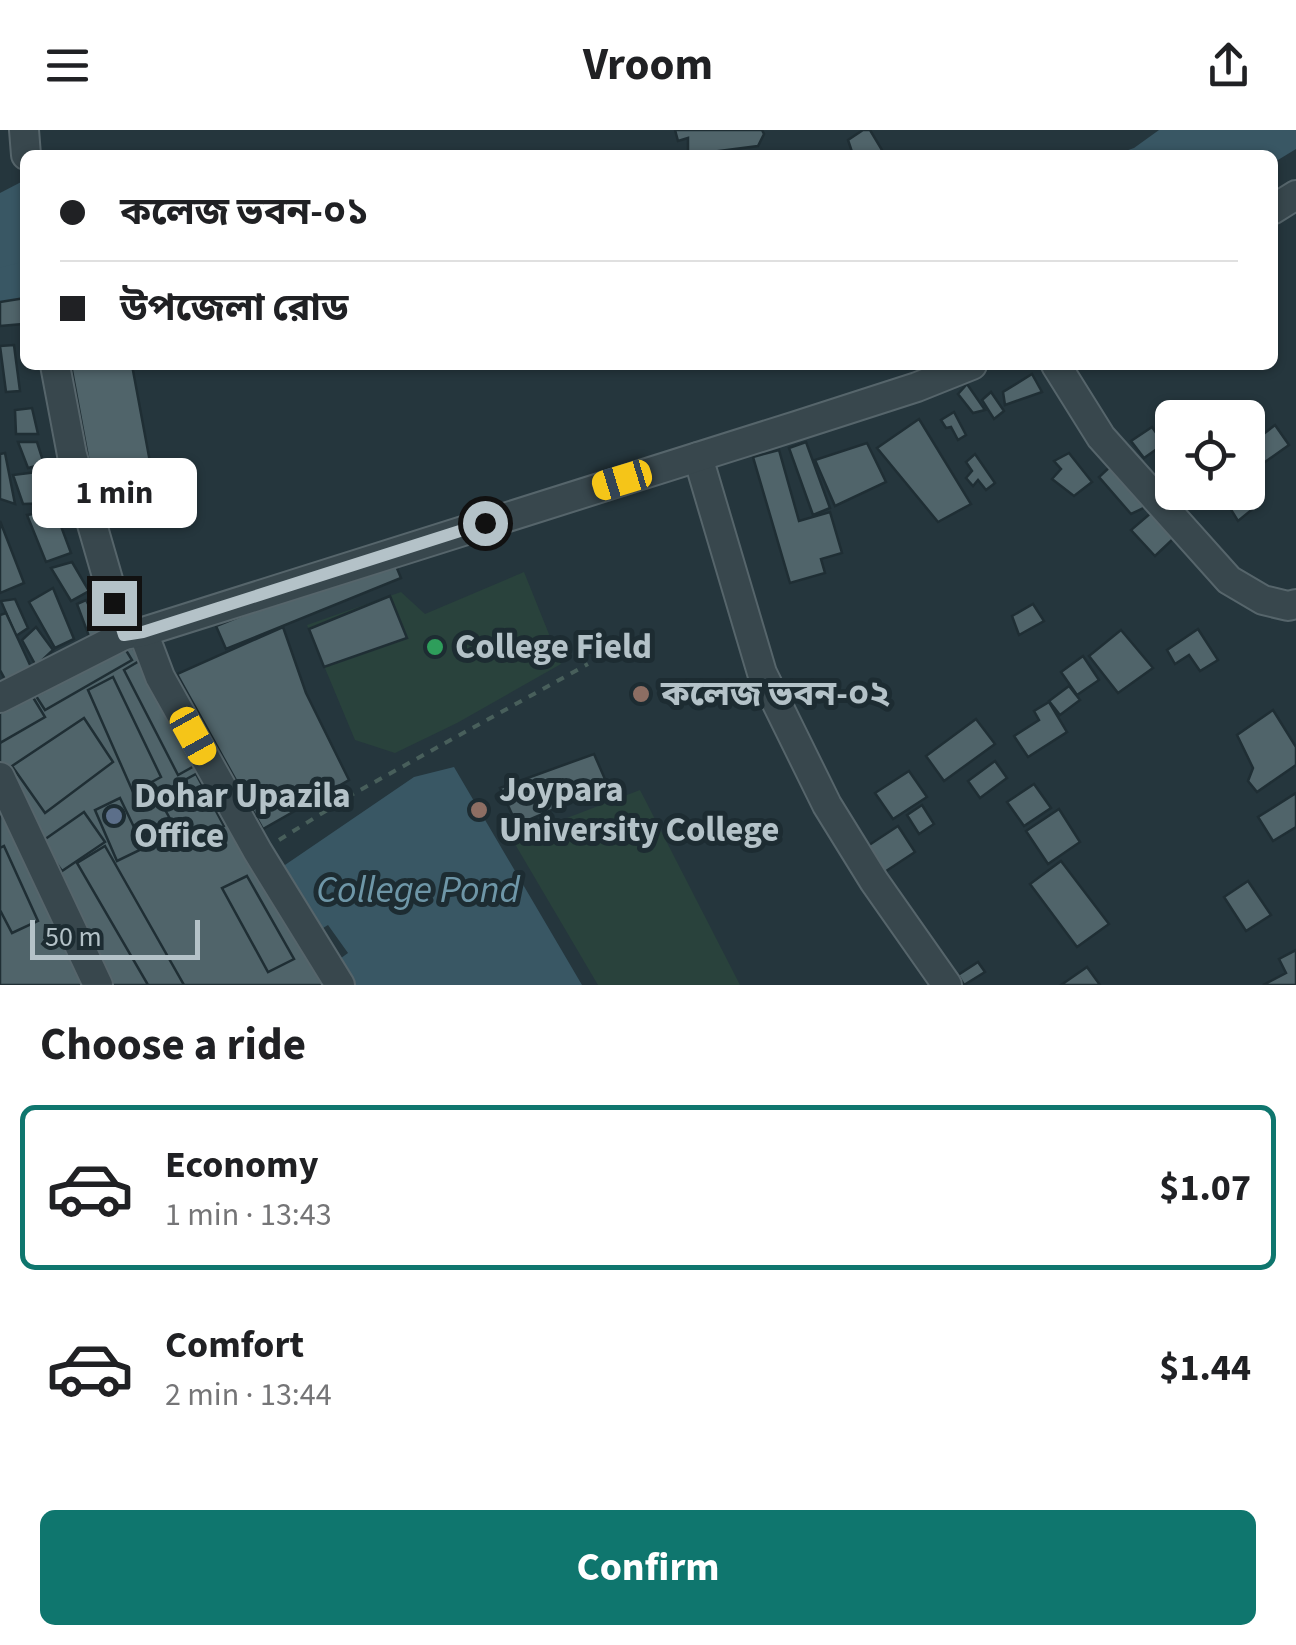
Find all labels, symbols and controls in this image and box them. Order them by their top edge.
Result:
text: Vroom [583,33,713,97]
icon: menu [40,38,95,93]
icon: share [1201,38,1256,93]
text: কলেজ ভবন-০১ [120,185,369,239]
text: উপজেলা রোড [120,281,348,335]
map controls [1155,400,1265,510]
button: locate [1155,400,1265,510]
car [589,457,655,503]
callout: 1 min [32,458,196,528]
text: 1 min [76,470,153,516]
route start [463,501,508,546]
route end [92,581,137,626]
place label: College Field [455,622,652,672]
marker: College Field [424,636,446,658]
place label: কলেজ ভবন-০২ [660,669,890,719]
marker: কলেজ ভবন-০২ [630,683,652,705]
car [165,702,221,770]
place label: Joypara University College [499,765,779,855]
place label: Dohar Upazila Office [134,771,351,861]
marker: Joypara University College [468,799,490,821]
marker: Dohar Upazila Office [103,805,125,827]
water label: College Pond [316,863,520,917]
scale bar [30,915,200,960]
text: 50 m [45,917,102,957]
text: Choose a ride [40,1013,306,1077]
text: Economy [165,1138,318,1192]
icon: car [45,1143,135,1233]
text: $1.07 [1159,1161,1251,1215]
text: 1 min · 13:43 [165,1192,332,1238]
text: Comfort [165,1318,304,1372]
icon: car [45,1323,135,1413]
text: $1.44 [1159,1341,1251,1395]
text: 2 min · 13:44 [165,1372,332,1418]
button: Confirm [40,1510,1256,1625]

